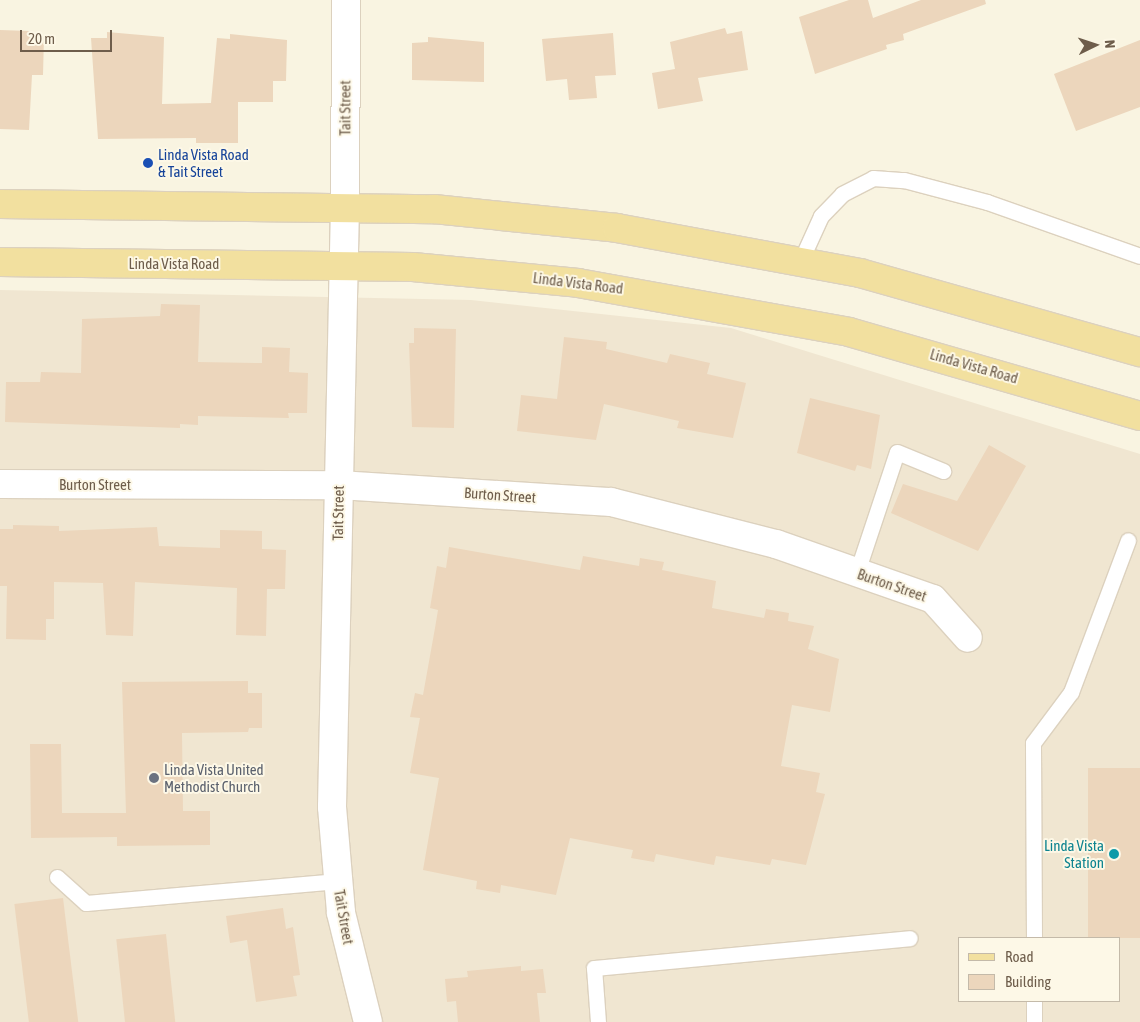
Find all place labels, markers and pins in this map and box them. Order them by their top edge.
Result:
place label: Linda Vista Road & Tait Street [158,145,249,180]
marker: Linda Vista Road & Tait Street [142,157,154,169]
place label: Linda Vista United Methodist Church [164,760,264,795]
marker: Linda Vista United Methodist Church [148,772,160,784]
place label: Linda Vista Station [1044,836,1104,871]
marker: Linda Vista Station [1108,848,1120,860]

